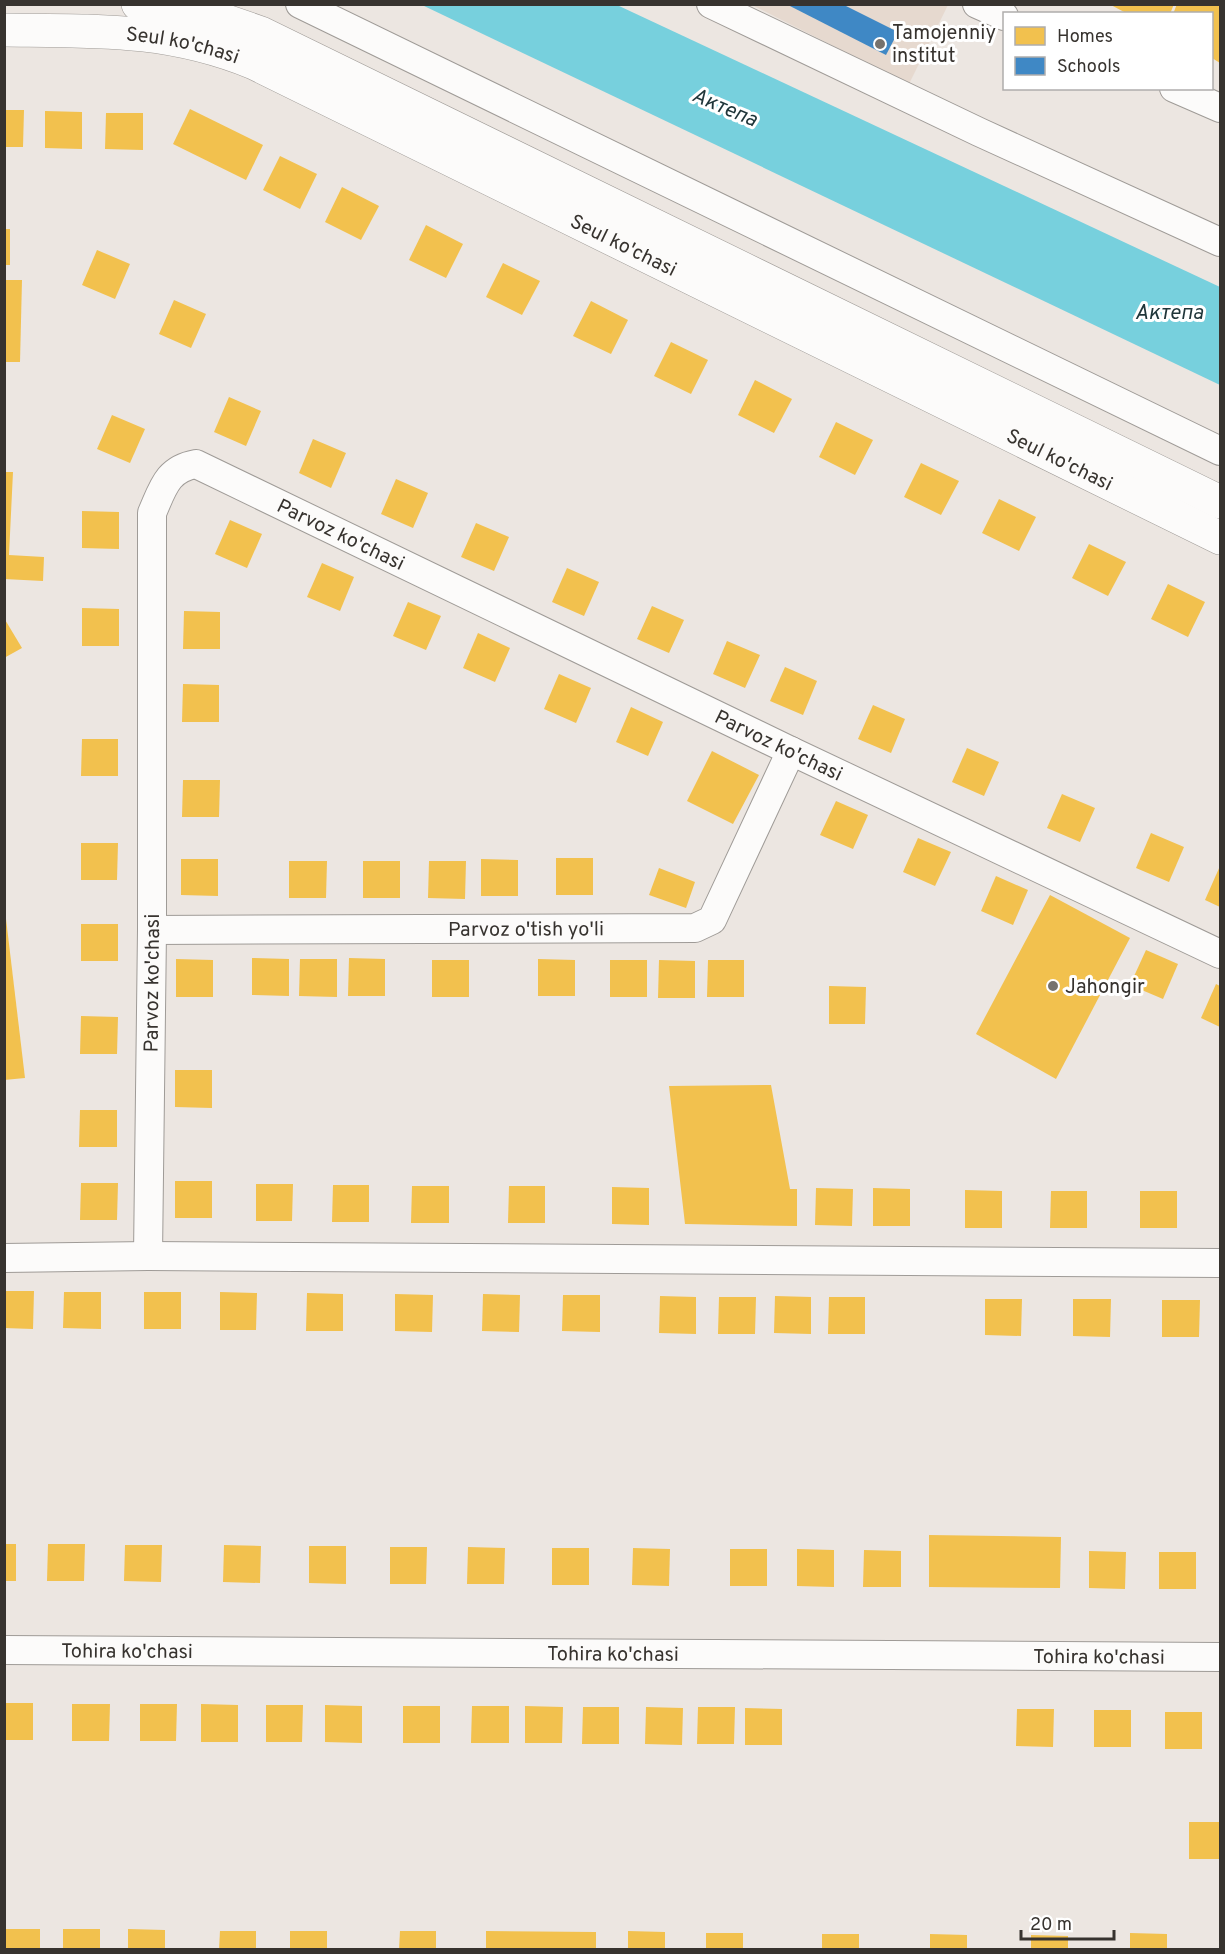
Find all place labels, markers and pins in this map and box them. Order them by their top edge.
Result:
place label: Tamojenniy institut [892,21,996,70]
marker: Tamojenniy institut [873,37,887,51]
place label: Jahongir [1065,975,1145,1001]
marker: Jahongir [1046,979,1060,993]

